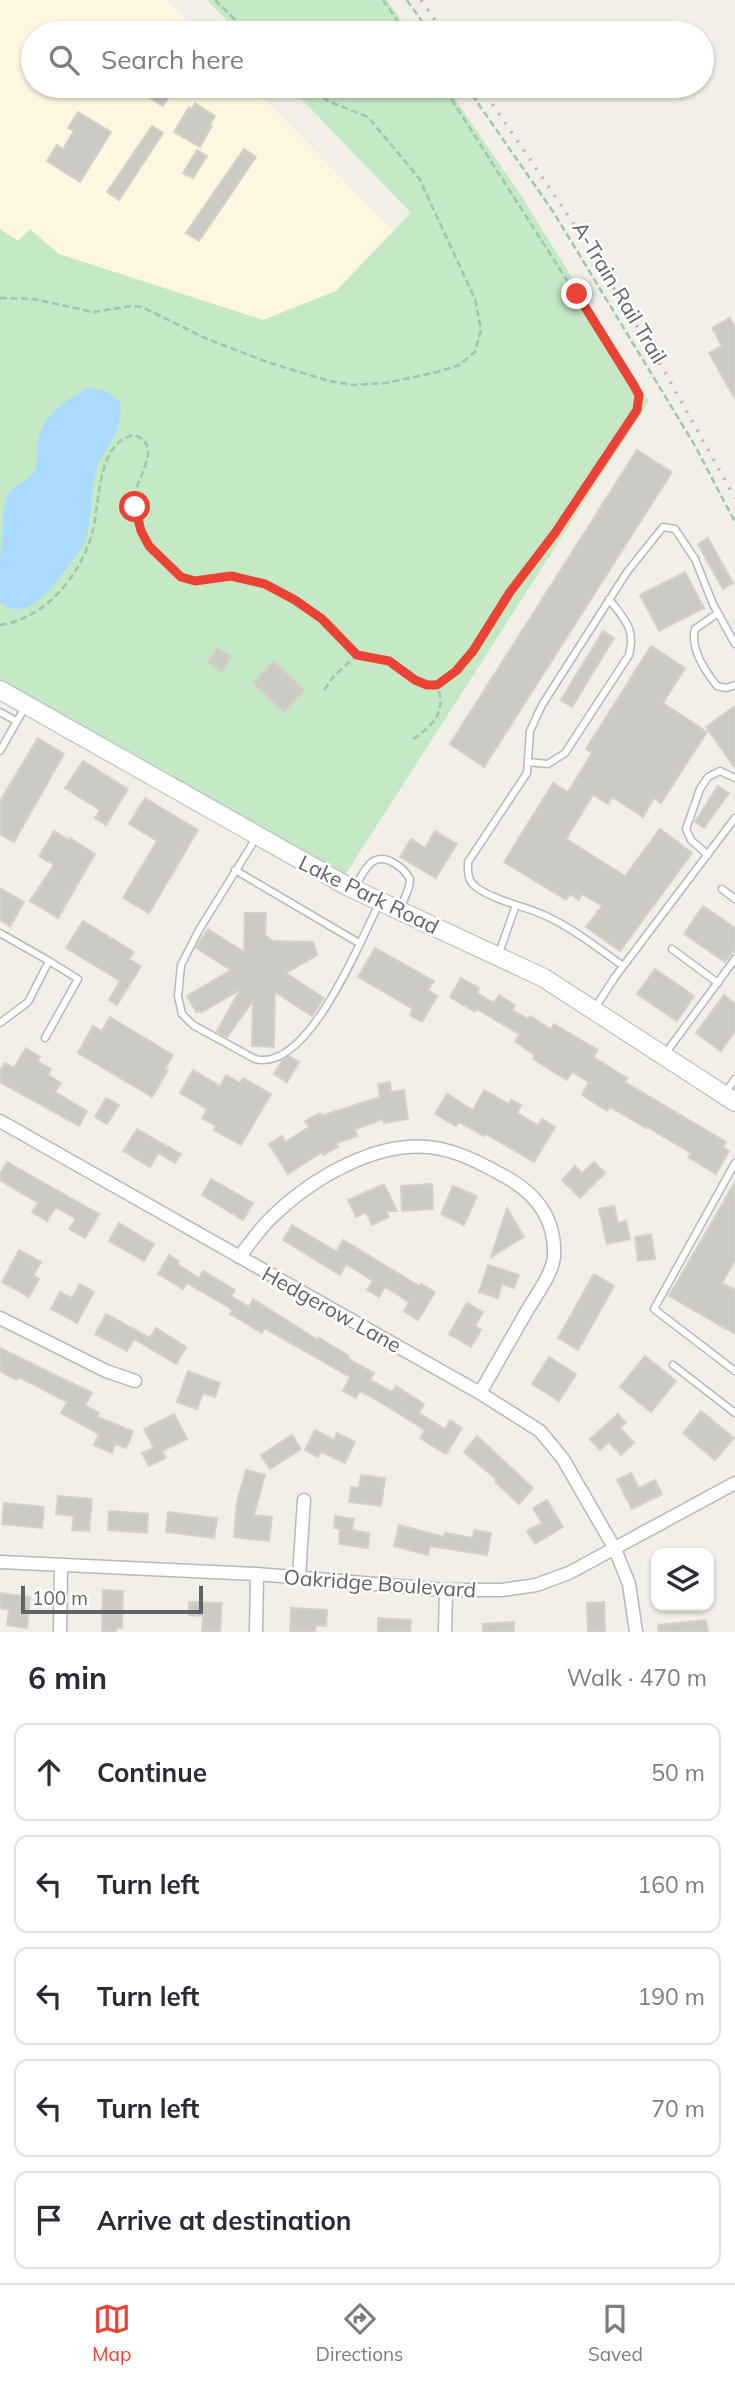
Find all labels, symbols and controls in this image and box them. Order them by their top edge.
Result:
search box [21,21,714,98]
icon: search [45,41,83,79]
text: Search here [101,43,244,76]
street label: A-Train Rail Trail [567,216,673,368]
route end [561,278,592,309]
route start [119,491,150,522]
street label: Lake Park Road [295,849,443,939]
street label: Hedgerow Lane [258,1260,406,1358]
map controls [651,1548,714,1611]
button: layers [651,1548,714,1611]
street label: Oakridge Boulevard [283,1563,477,1603]
scale bar [21,1583,203,1615]
text: 100 m [32,1586,88,1610]
text: 6 min [28,1659,107,1697]
text: Walk · 470 m [567,1663,707,1692]
icon: ahead [30,1753,68,1791]
text: Continue [97,1756,207,1789]
text: 50 m [651,1758,705,1787]
icon: left [30,1865,68,1903]
text: Turn left [97,1868,199,1901]
text: 160 m [637,1870,705,1899]
icon: left [30,1977,68,2015]
text: Turn left [97,1980,199,2013]
text: 190 m [637,1982,705,2011]
icon: left [30,2089,68,2127]
text: Turn left [97,2092,199,2125]
text: 70 m [651,2094,705,2123]
icon: arrive [30,2201,68,2239]
text: Arrive at destination [97,2204,352,2237]
tab: Map [92,2300,131,2366]
tab: Directions [316,2300,404,2366]
tab: Saved [588,2300,643,2366]

